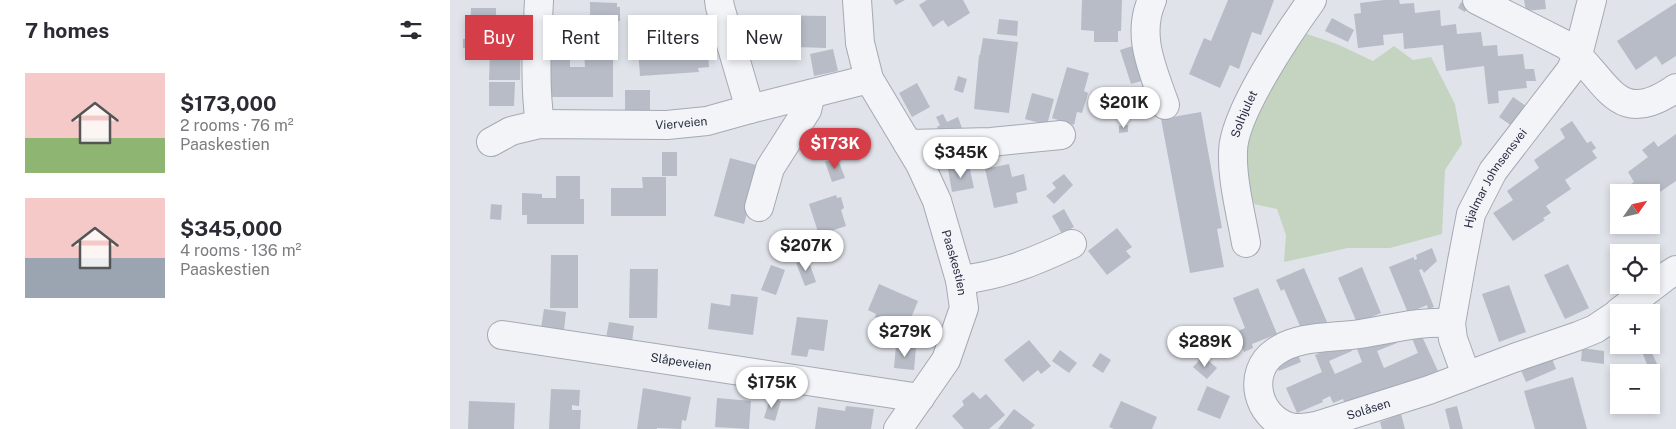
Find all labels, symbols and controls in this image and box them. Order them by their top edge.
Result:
chip: Buy [465,15,533,60]
chip: Rent [543,15,618,60]
chip: Filters [628,15,717,60]
chip: New [727,15,801,60]
icon: filters [397,16,425,44]
text: 7 homes [25,18,109,43]
pin: $201K [1089,86,1159,129]
street label: Solhjulet [1228,88,1261,139]
text: $173,000 [180,91,276,116]
icon: home [65,93,125,153]
text: $201K [1099,93,1149,112]
street label: Vierveien [655,114,708,132]
text: 2 rooms · 76 m² [180,116,294,135]
street label: Hjalmar Johnsensvei [1461,126,1530,229]
pin: $173K [800,128,870,170]
text: $173K [810,134,860,153]
text: Paaskestien [180,135,270,154]
pin: $345K [926,136,996,179]
text: $345K [934,143,988,162]
north arrow [1610,184,1660,234]
map controls [1610,184,1660,414]
text: $345,000 [180,216,282,241]
icon: home [65,218,125,278]
street label: Paaskestien [939,228,969,296]
pin: $207K [771,230,841,272]
text: $207K [780,236,832,255]
text: 4 rooms · 136 m² [180,241,301,260]
button: locate [1610,244,1660,294]
text: Paaskestien [180,260,270,279]
button: + [1610,304,1660,354]
pin: $279K [870,316,940,358]
text: $279K [879,322,931,341]
pin: $289K [1170,326,1240,368]
text: $289K [1178,332,1232,351]
street label: Slåpeveien [649,350,713,373]
button: − [1610,364,1660,414]
pin: $175K [737,366,807,409]
text: $175K [747,373,797,392]
street label: Solåsen [1345,396,1392,423]

